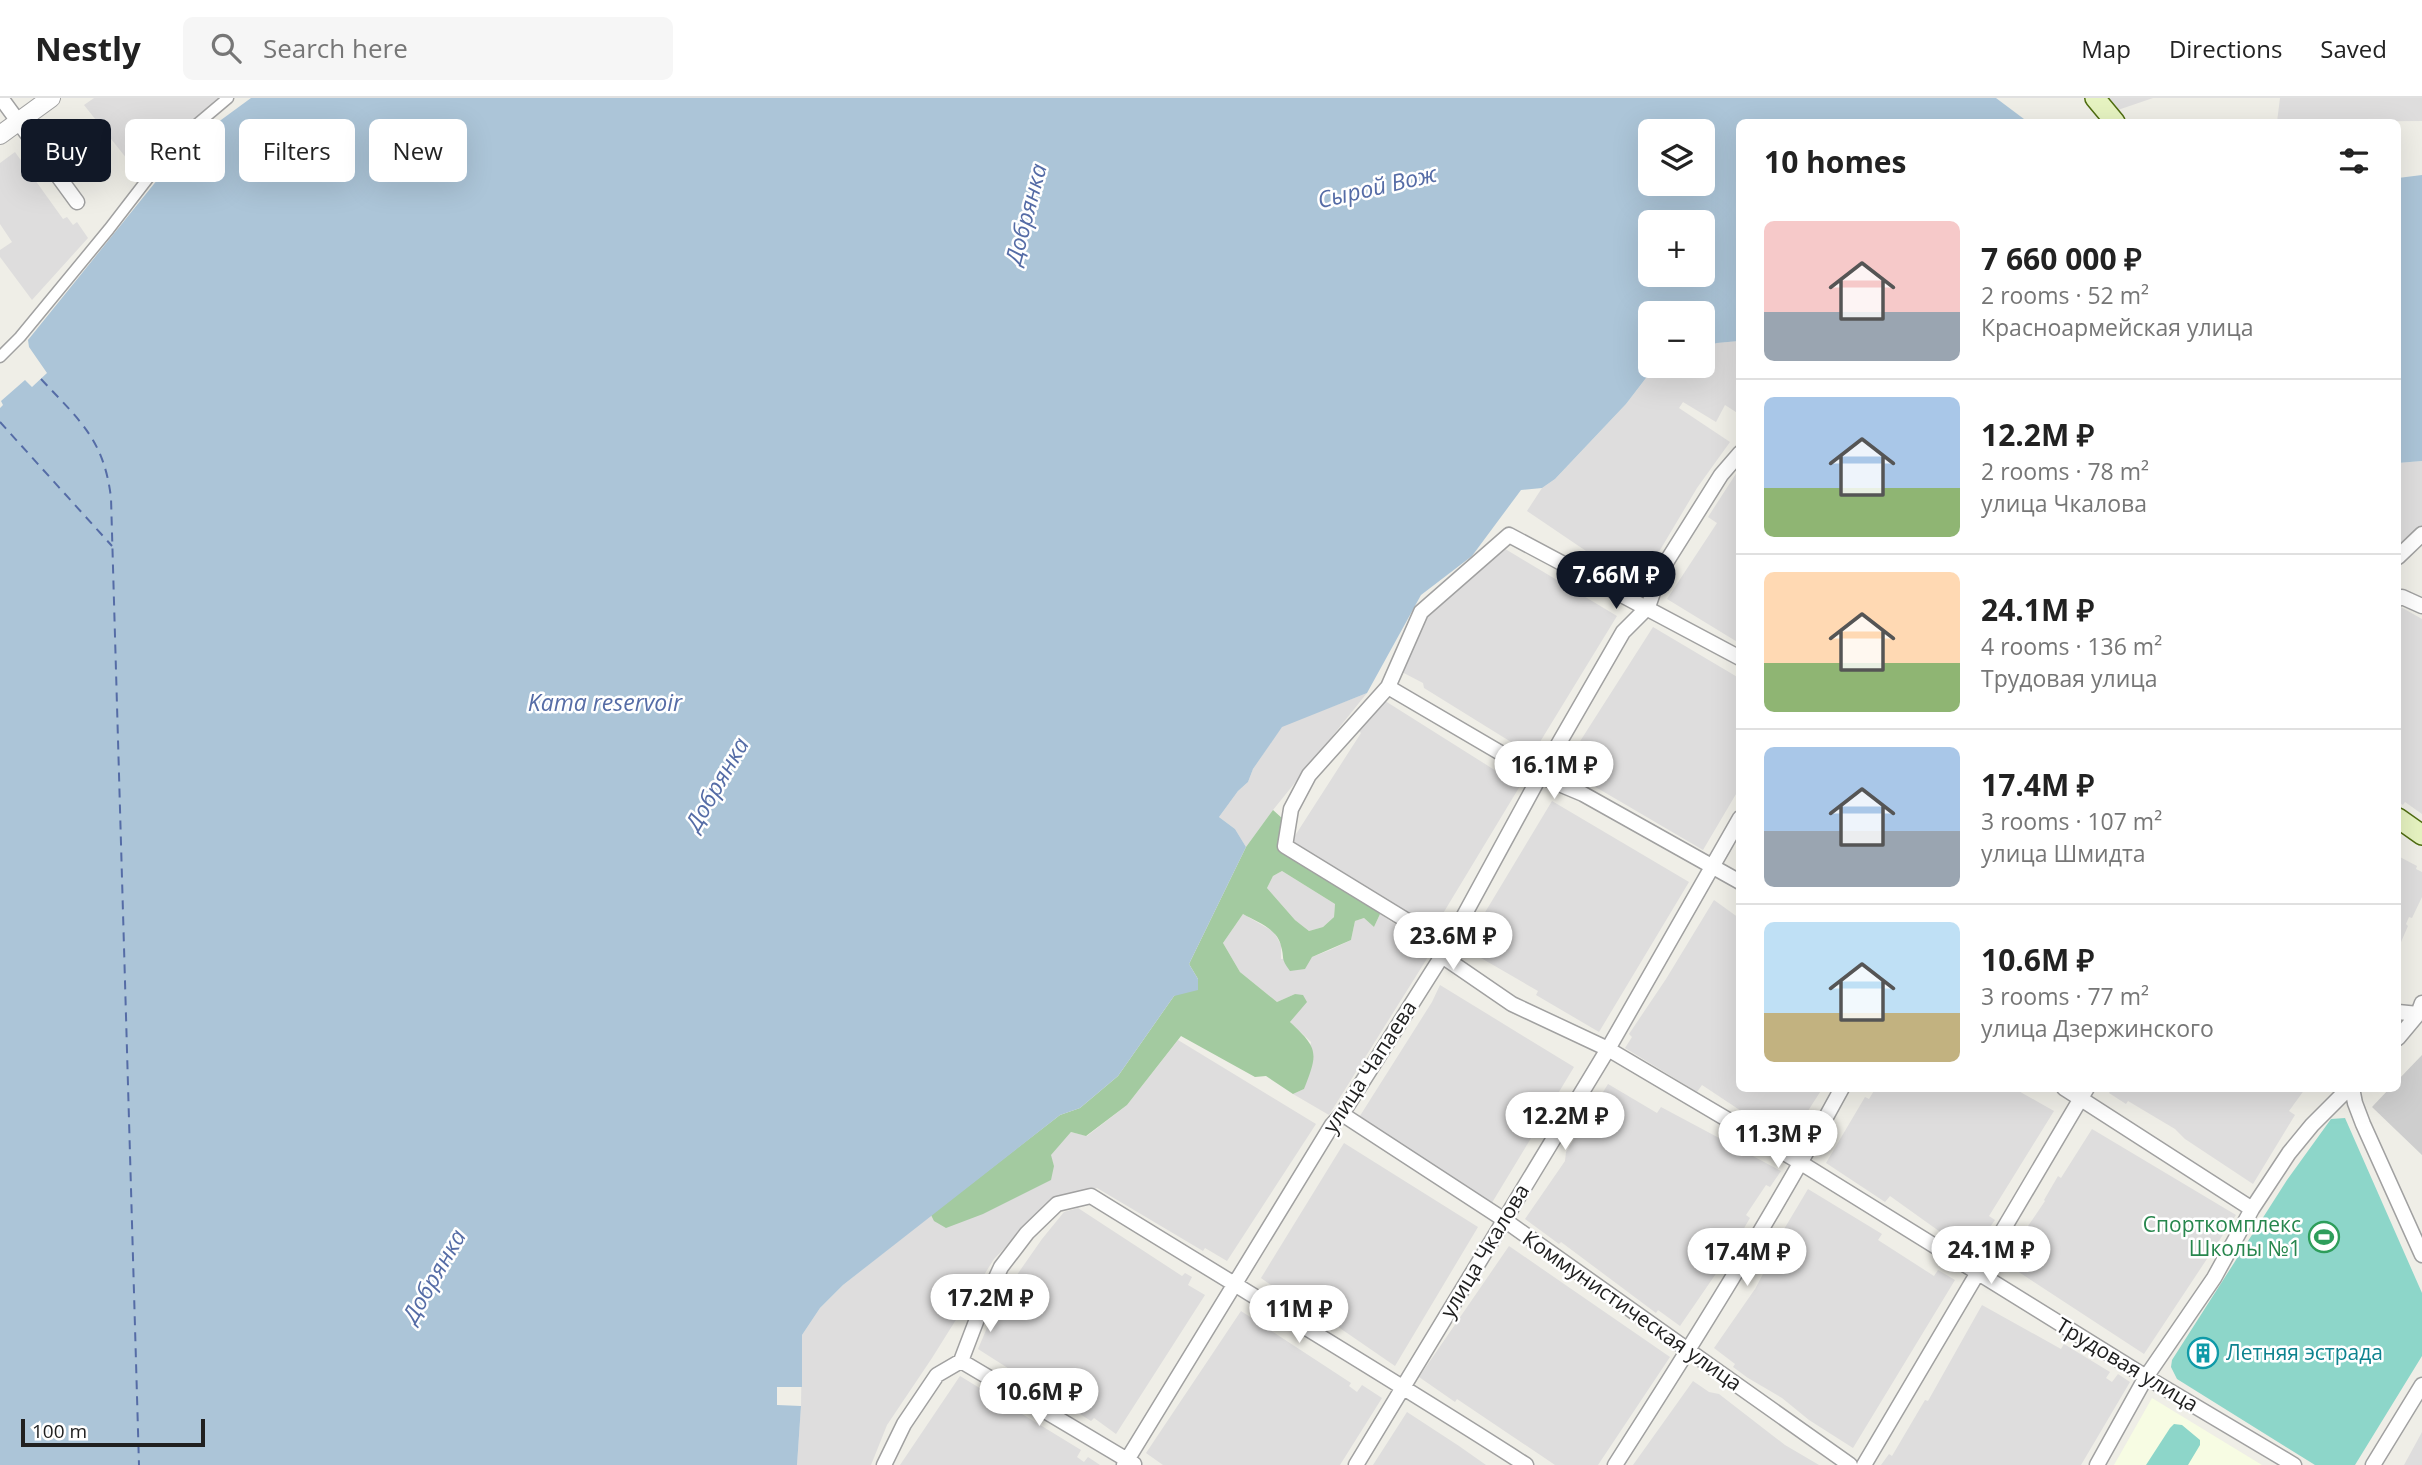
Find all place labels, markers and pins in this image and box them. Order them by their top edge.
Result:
pin: 7.66M ₽ [1551,552,1681,611]
pin: 16.1M ₽ [1489,742,1619,801]
pin: 23.6M ₽ [1388,912,1518,972]
pin: 12.2M ₽ [1500,1093,1630,1152]
pin: 11.3M ₽ [1713,1110,1843,1170]
place label: Спорткомплекс Школы №1 [2143,1210,2301,1262]
sports icon: Спорткомплекс Школы №1 [2307,1220,2341,1254]
pin: 24.1M ₽ [1926,1226,2056,1286]
pin: 17.4M ₽ [1682,1228,1812,1288]
pin: 17.2M ₽ [925,1274,1055,1334]
pin: 11M ₽ [1250,1286,1348,1345]
building icon: Летняя эстрада [2186,1336,2220,1370]
place label: Летняя эстрада [2226,1338,2383,1366]
pin: 10.6M ₽ [974,1368,1104,1428]

